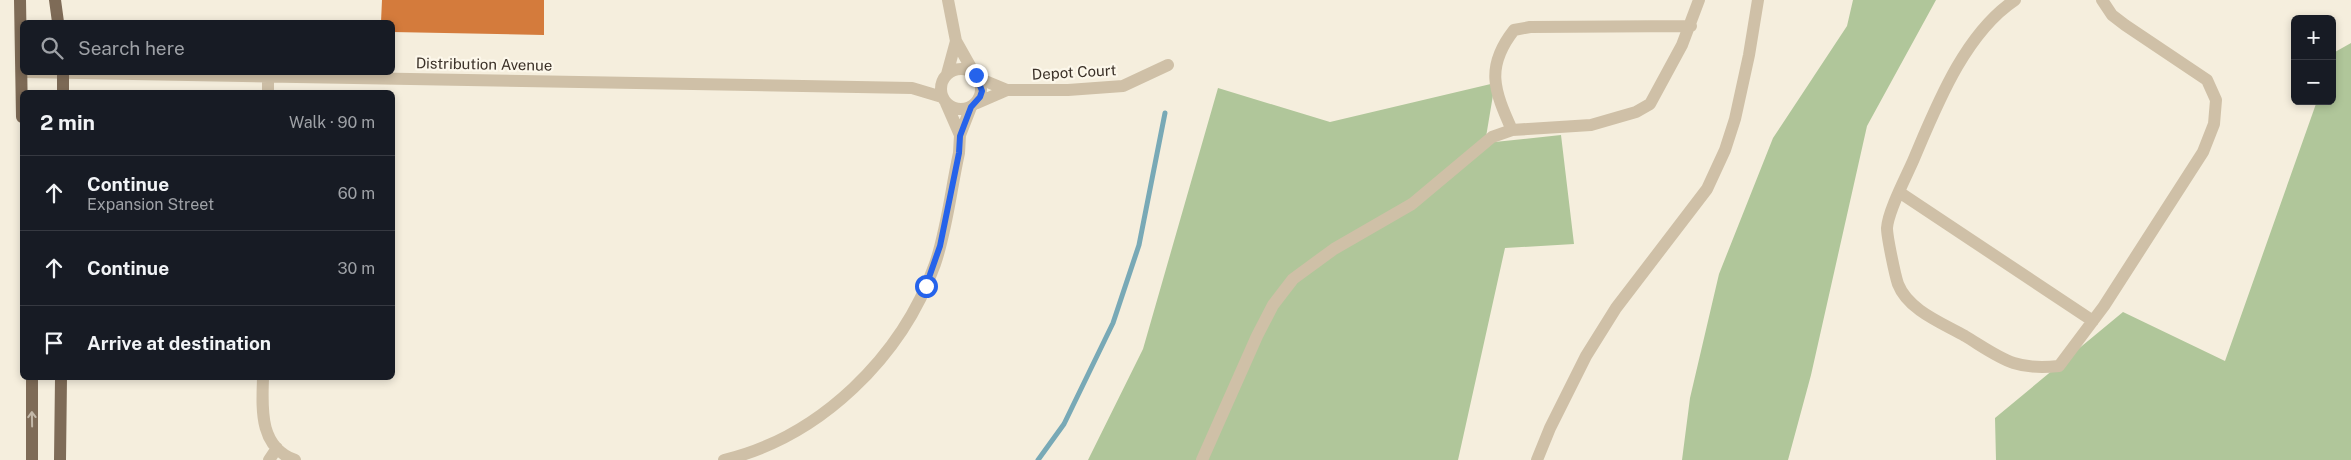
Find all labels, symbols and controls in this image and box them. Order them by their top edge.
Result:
map controls [2291,15,2336,105]
button: + [2291,15,2336,60]
search box [20,20,395,75]
icon: search [38,34,66,62]
text: Search here [78,37,185,59]
street label: Distribution Avenue [416,54,552,74]
button: − [2291,60,2336,105]
street label: Depot Court [1031,61,1117,83]
route end [965,64,988,87]
text: 2 min [40,110,95,135]
text: Walk · 90 m [289,113,375,132]
text: Continue [87,173,169,195]
icon: ahead [40,179,68,207]
text: 60 m [338,184,375,203]
text: Expansion Street [87,195,214,214]
icon: ahead [40,254,68,282]
text: Continue [87,257,169,279]
text: 30 m [338,259,375,278]
route start [915,275,938,298]
icon: arrive [40,329,68,357]
text: Arrive at destination [87,332,271,354]
one-way arrow [27,411,37,428]

